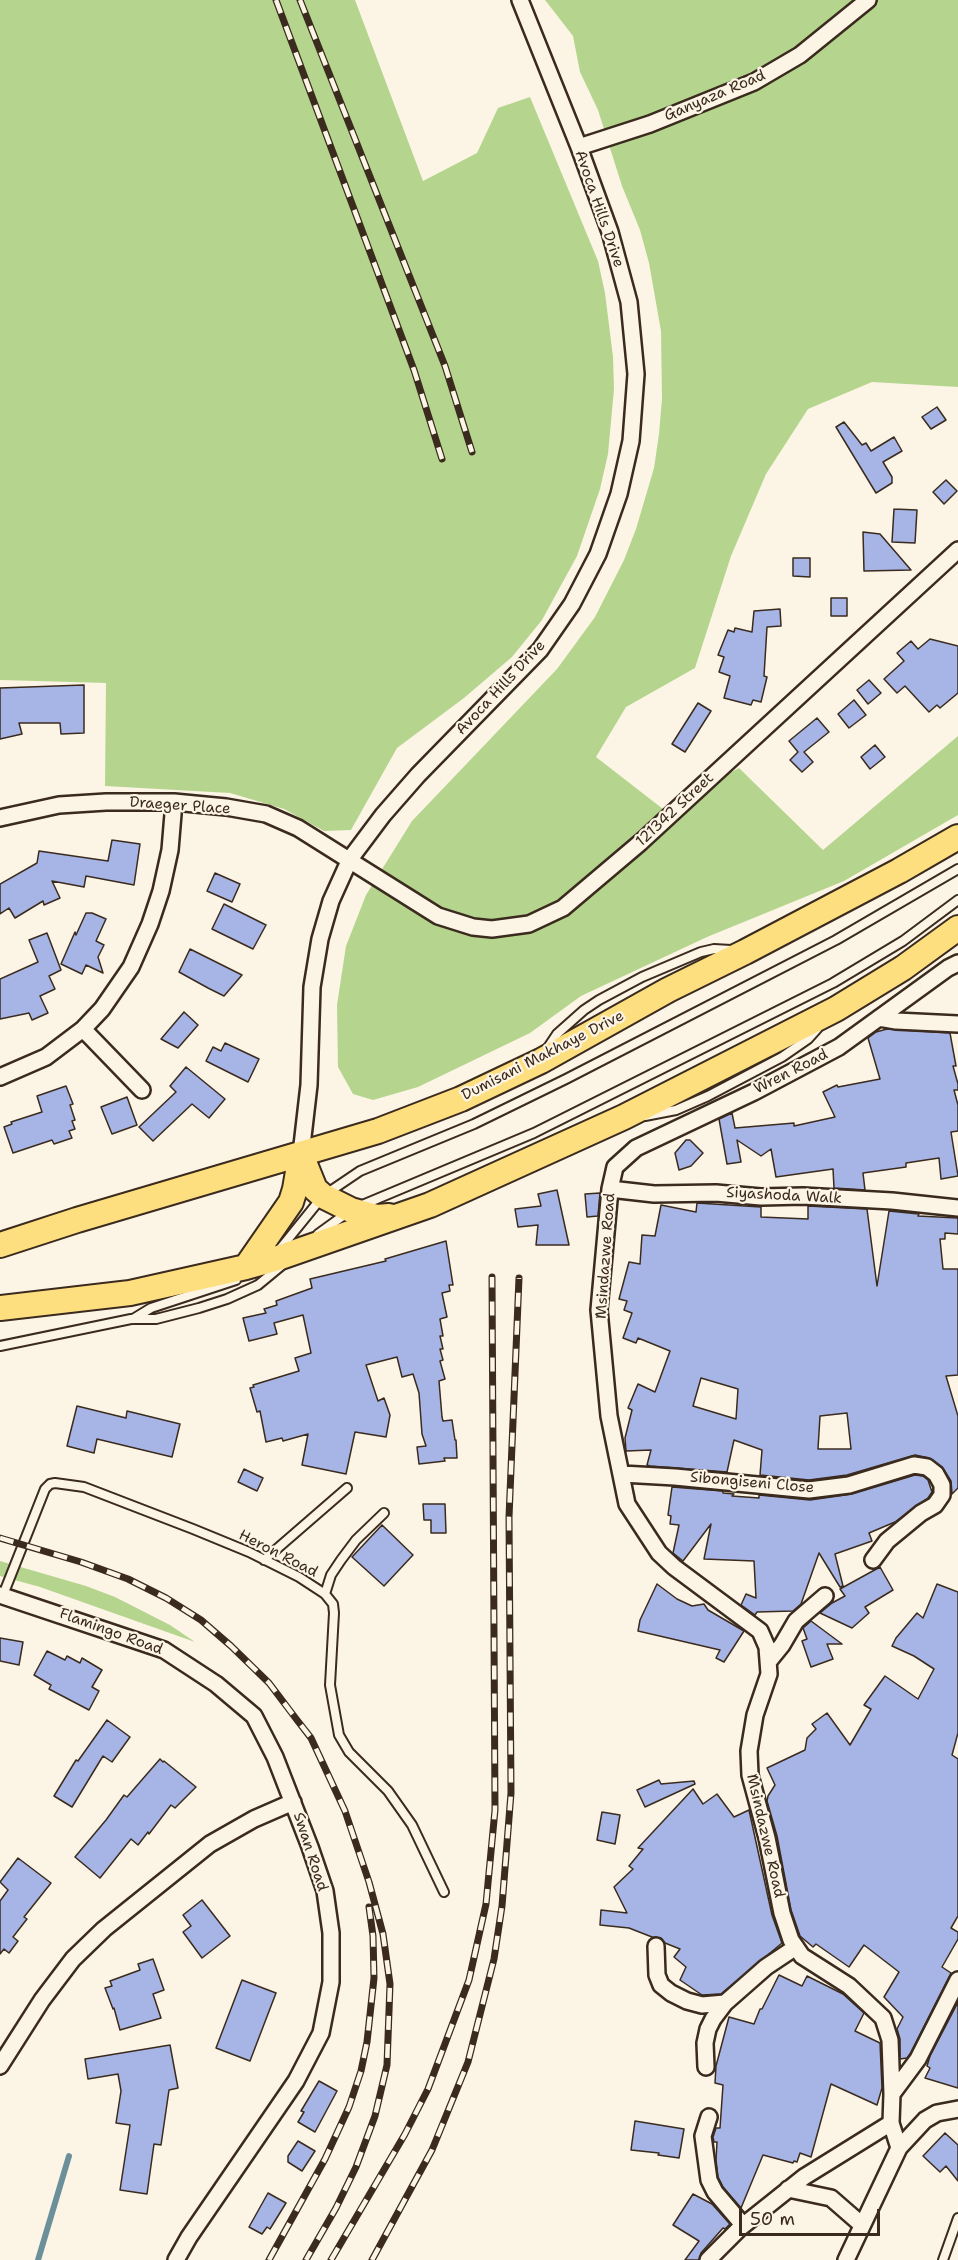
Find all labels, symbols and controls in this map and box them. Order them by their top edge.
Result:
street label: Ganyaza Road [662,67,768,125]
street label: Avoca Hills Drive [571,148,627,270]
street label: Avoca Hills Drive [453,637,549,739]
street label: 121342 Street [632,769,718,851]
street label: Draeger Place [129,793,231,819]
street label: Dumisani Makhaye Drive [459,1007,627,1105]
street label: Wren Road [751,1046,831,1098]
street label: Siyashoda Walk [726,1184,842,1208]
street label: Msindazwe Road [593,1192,619,1320]
street label: Sibongiseni Close [689,1469,815,1497]
street label: Heron Road [235,1526,321,1582]
street label: Flamingo Road [57,1605,165,1659]
street label: Msindazwe Road [742,1772,788,1900]
street label: Swan Road [289,1810,331,1894]
scale bar [742,2197,883,2235]
text: 50 m [750,2207,795,2231]

